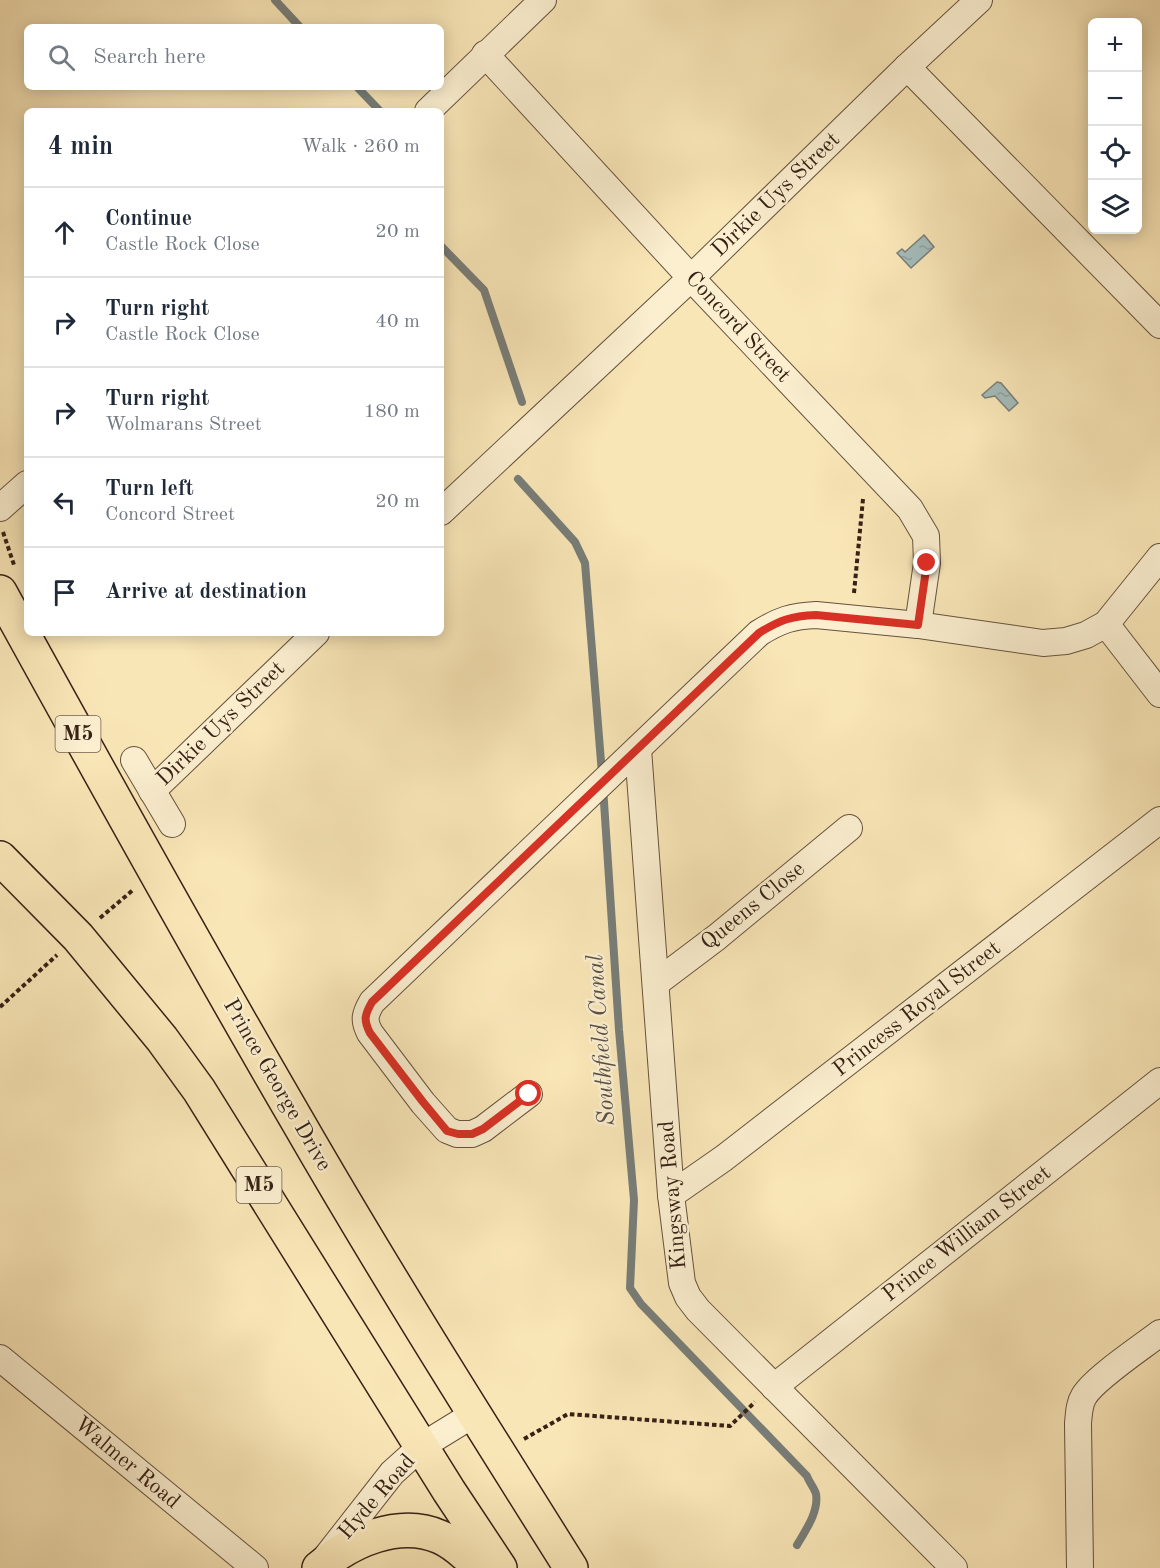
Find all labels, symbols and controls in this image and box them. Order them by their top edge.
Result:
map controls [1088,18,1142,234]
button: + [1088,18,1142,72]
search box [24,24,444,90]
icon: search [45,41,78,74]
text: Search here [93,46,206,68]
button: − [1088,72,1142,126]
button: locate [1088,126,1142,180]
street label: Dirkie Uys Street [708,129,844,261]
text: 4 min [48,134,113,160]
text: Walk · 260 m [301,137,420,157]
button: layers [1088,180,1142,234]
text: Continue [105,208,192,230]
icon: ahead [48,216,81,249]
text: 20 m [375,222,420,242]
text: Castle Rock Close [105,235,260,255]
street label: Concord Street [681,267,795,387]
text: Turn right [105,298,209,320]
icon: right [48,306,81,339]
text: 40 m [375,312,420,332]
text: Castle Rock Close [105,325,260,345]
text: Turn right [105,388,209,410]
icon: right [48,396,81,429]
text: 180 m [364,402,420,422]
text: Wolmarans Street [105,415,262,435]
text: Turn left [105,478,194,500]
icon: left [48,486,81,519]
text: 20 m [375,492,420,512]
text: Concord Street [105,505,235,525]
route end [913,549,939,575]
icon: arrive [48,576,81,609]
text: Arrive at destination [105,581,307,603]
street label: Dirkie Uys Street [153,658,289,790]
road number: M5 [56,716,100,752]
street label: Queens Close [697,858,809,954]
street label: Princess Royal Street [829,937,1005,1081]
water label: Southfield Canal [584,954,620,1126]
street label: Prince George Drive [219,995,335,1175]
route start [515,1080,541,1106]
street label: Kingsway Road [656,1120,690,1270]
street label: Prince William Street [879,1162,1055,1306]
road number: M5 [236,1167,282,1203]
street label: Walmer Road [70,1413,184,1513]
street label: Hyde Road [334,1450,420,1544]

